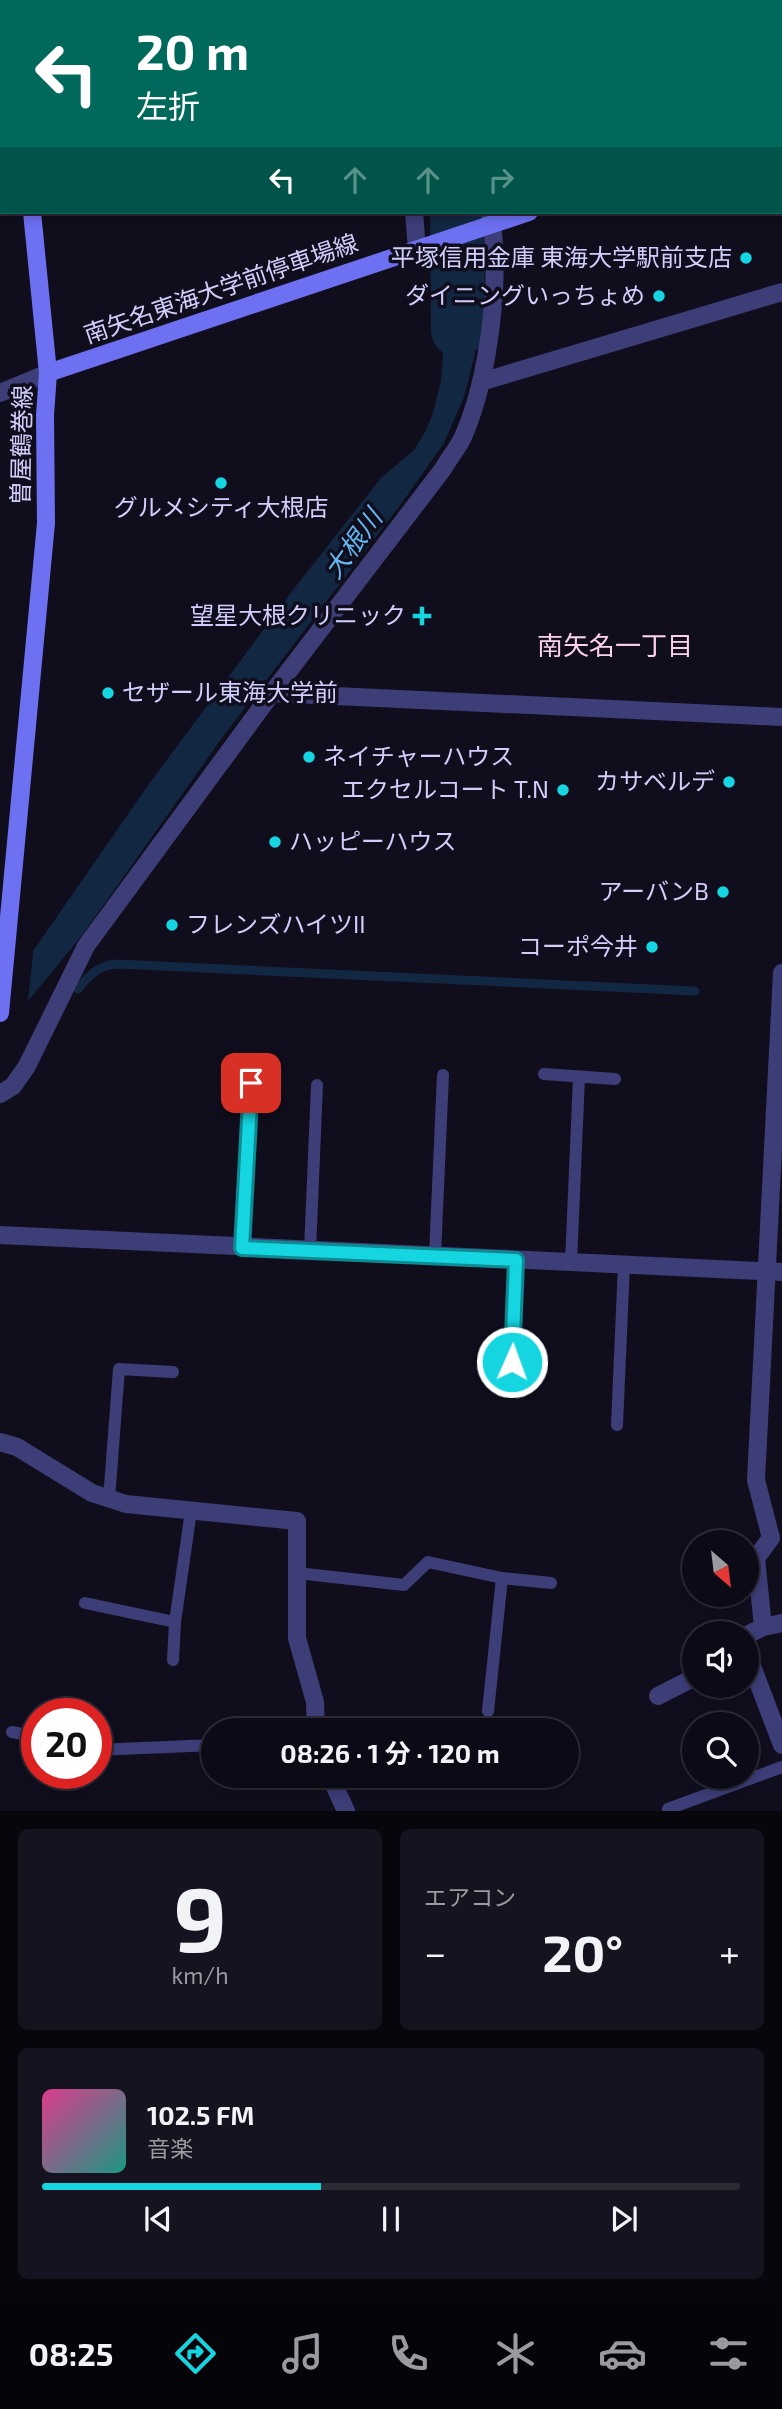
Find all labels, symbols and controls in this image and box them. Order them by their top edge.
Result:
text: 20 m [136,21,249,80]
icon: left [21,28,112,119]
text: 左折 [136,86,200,124]
icon: left [263,161,301,199]
icon: ahead [336,161,374,199]
icon: ahead [409,161,447,199]
icon: right [482,161,520,199]
street label: 南矢名東海大学前停車場線 [80,227,361,348]
place label: 平塚信用金庫 東海大学駅前支店 [391,242,732,271]
marker: 平塚信用金庫 東海大学駅前支店 [738,250,754,266]
place label: ダイニングいっちょめ [405,280,645,309]
marker: ダイニングいっちょめ [651,288,667,304]
street label: 曽屋鶴巻線 [5,385,36,505]
marker: グルメシティ大根店 [213,475,229,491]
place label: グルメシティ大根店 [114,492,328,521]
water label: 大根川 [316,500,389,584]
place label: 望星大根クリニック [190,600,406,629]
marker: 望星大根クリニック [412,606,432,626]
district label: 南矢名一丁目 [537,629,693,660]
place label: セザール東海大学前 [122,677,338,706]
marker: セザール東海大学前 [100,685,116,701]
place label: ネイチャーハウス [323,741,514,770]
marker: ネイチャーハウス [301,749,317,765]
place label: カサベルデ [595,766,715,795]
place label: エクセルコート T.N [341,774,549,803]
marker: カサベルデ [721,774,737,790]
marker: エクセルコート T.N [555,782,571,798]
place label: ハッピーハウス [289,826,457,855]
marker: ハッピーハウス [267,834,283,850]
place label: アーバンB [599,876,709,905]
marker: アーバンB [715,884,731,900]
place label: フレンズハイツII [186,909,366,938]
marker: フレンズハイツII [164,917,180,933]
place label: コーポ今井 [518,931,638,960]
marker: コーポ今井 [644,939,660,955]
pin [221,1053,281,1113]
icon: arrive [232,1064,270,1102]
position arrow [475,1325,549,1399]
north arrow [682,1530,760,1606]
map controls [682,1530,759,1789]
button: sound [682,1621,759,1698]
speed limit sign: 20 [21,1698,112,1789]
button: search [682,1712,759,1789]
text: 08:26 · 1 分 · 120 m [280,1737,500,1768]
text: 9 [173,1861,227,1970]
text: エアコン [424,1883,516,1911]
text: 20° [542,1920,623,1982]
text: − [424,1929,446,1975]
text: + [719,1929,740,1975]
text: km/h [171,1961,229,1989]
text: 102.5 FM [147,2099,254,2130]
text: 音楽 [147,2134,193,2162]
icon: previous [139,2200,177,2238]
icon: pause [372,2200,410,2238]
icon: next [605,2200,643,2238]
icon: directions [171,2329,220,2378]
icon: music [278,2329,327,2378]
icon: phone [384,2329,433,2378]
icon: climate [491,2329,540,2378]
icon: car [598,2329,647,2378]
icon: filters [704,2329,753,2378]
text: 08:25 [29,2334,113,2372]

